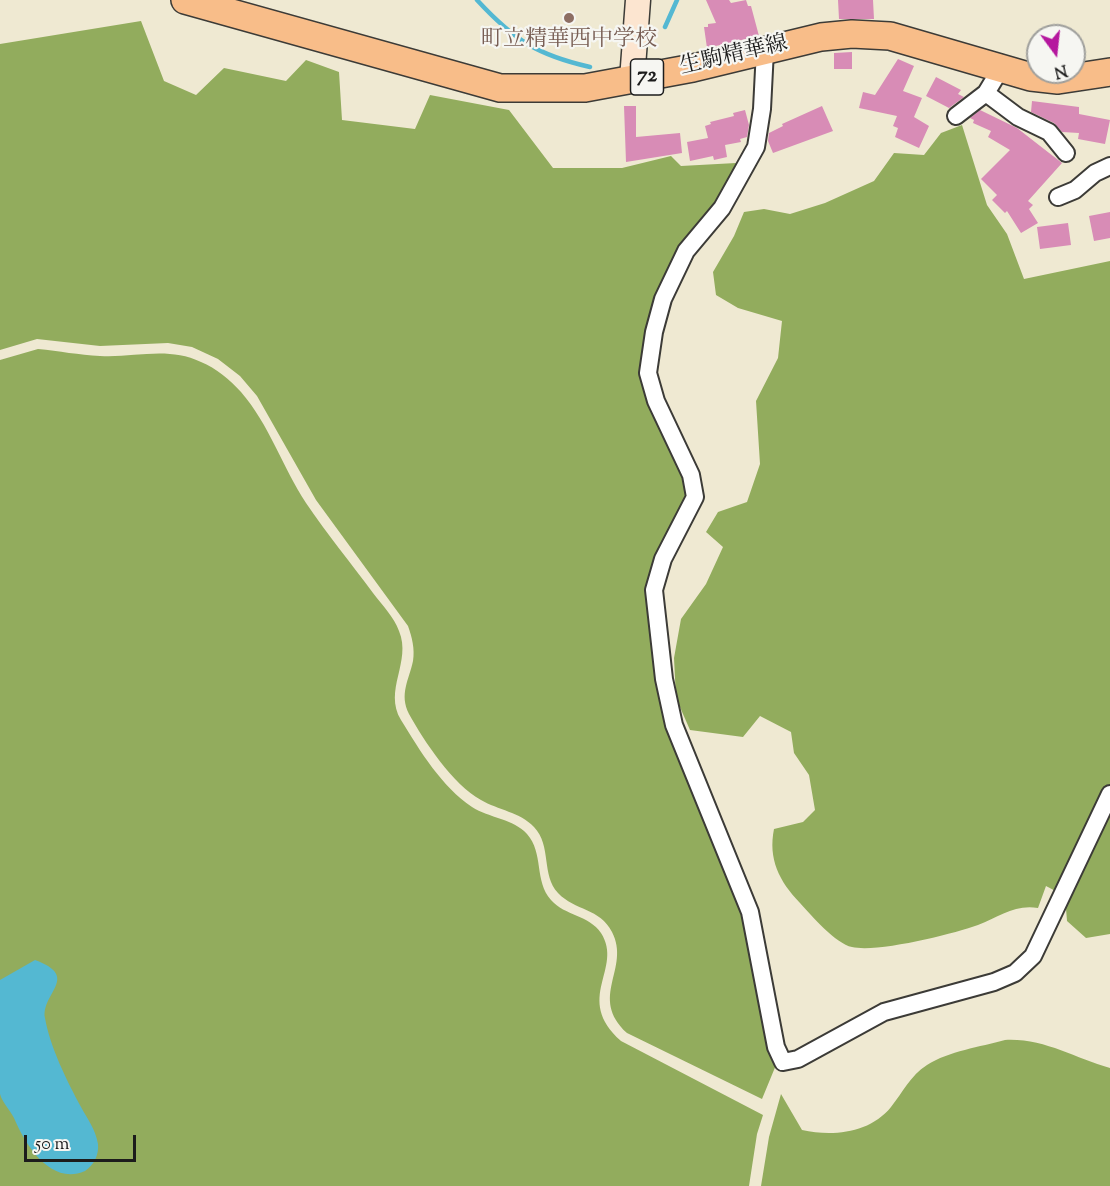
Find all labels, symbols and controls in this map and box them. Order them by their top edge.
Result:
marker: 町立精華西中学校 [562,11,576,25]
north arrow [1026,24,1086,84]
place label: 町立精華西中学校 [481,28,657,54]
street label: 生駒精華線 [677,32,791,82]
text: N [1051,57,1069,83]
road number: 72 [630,59,664,95]
scale bar [27,1123,140,1161]
text: 50 m [35,1132,69,1158]

